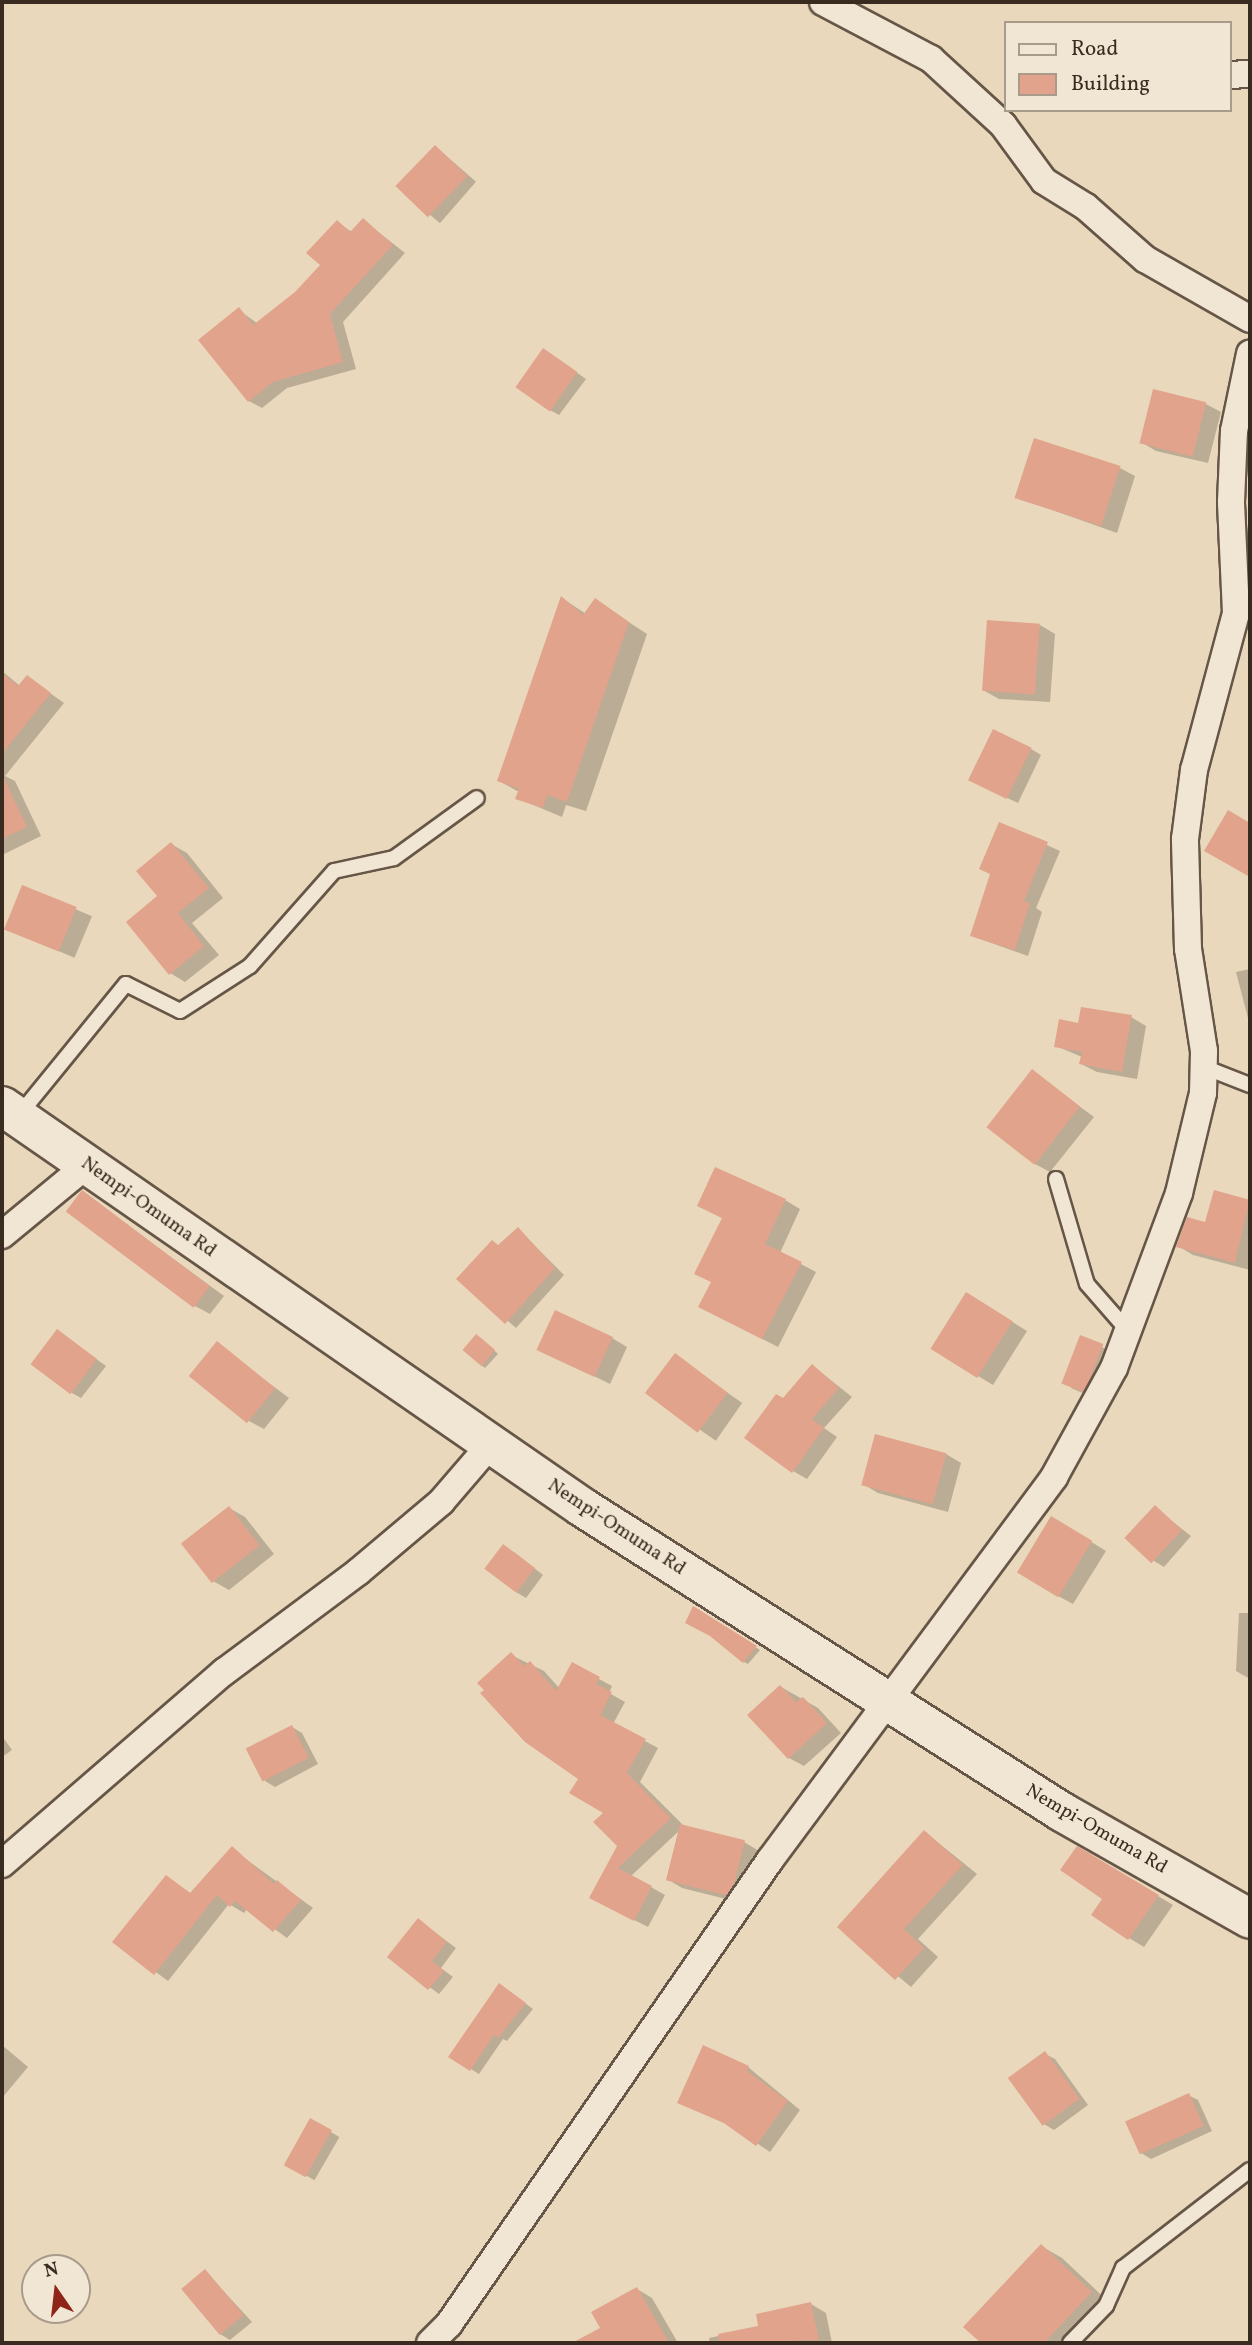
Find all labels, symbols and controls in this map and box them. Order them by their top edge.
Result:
legend [1004,21,1231,112]
text: Road [1071,35,1118,64]
text: Building [1071,70,1150,99]
street label: Nempi-Omuma Rd [76,1153,220,1263]
street label: Nempi-Omuma Rd [543,1475,689,1581]
street label: Nempi-Omuma Rd [1021,1780,1171,1880]
north arrow [21,2254,91,2324]
text: N [42,2256,61,2285]

